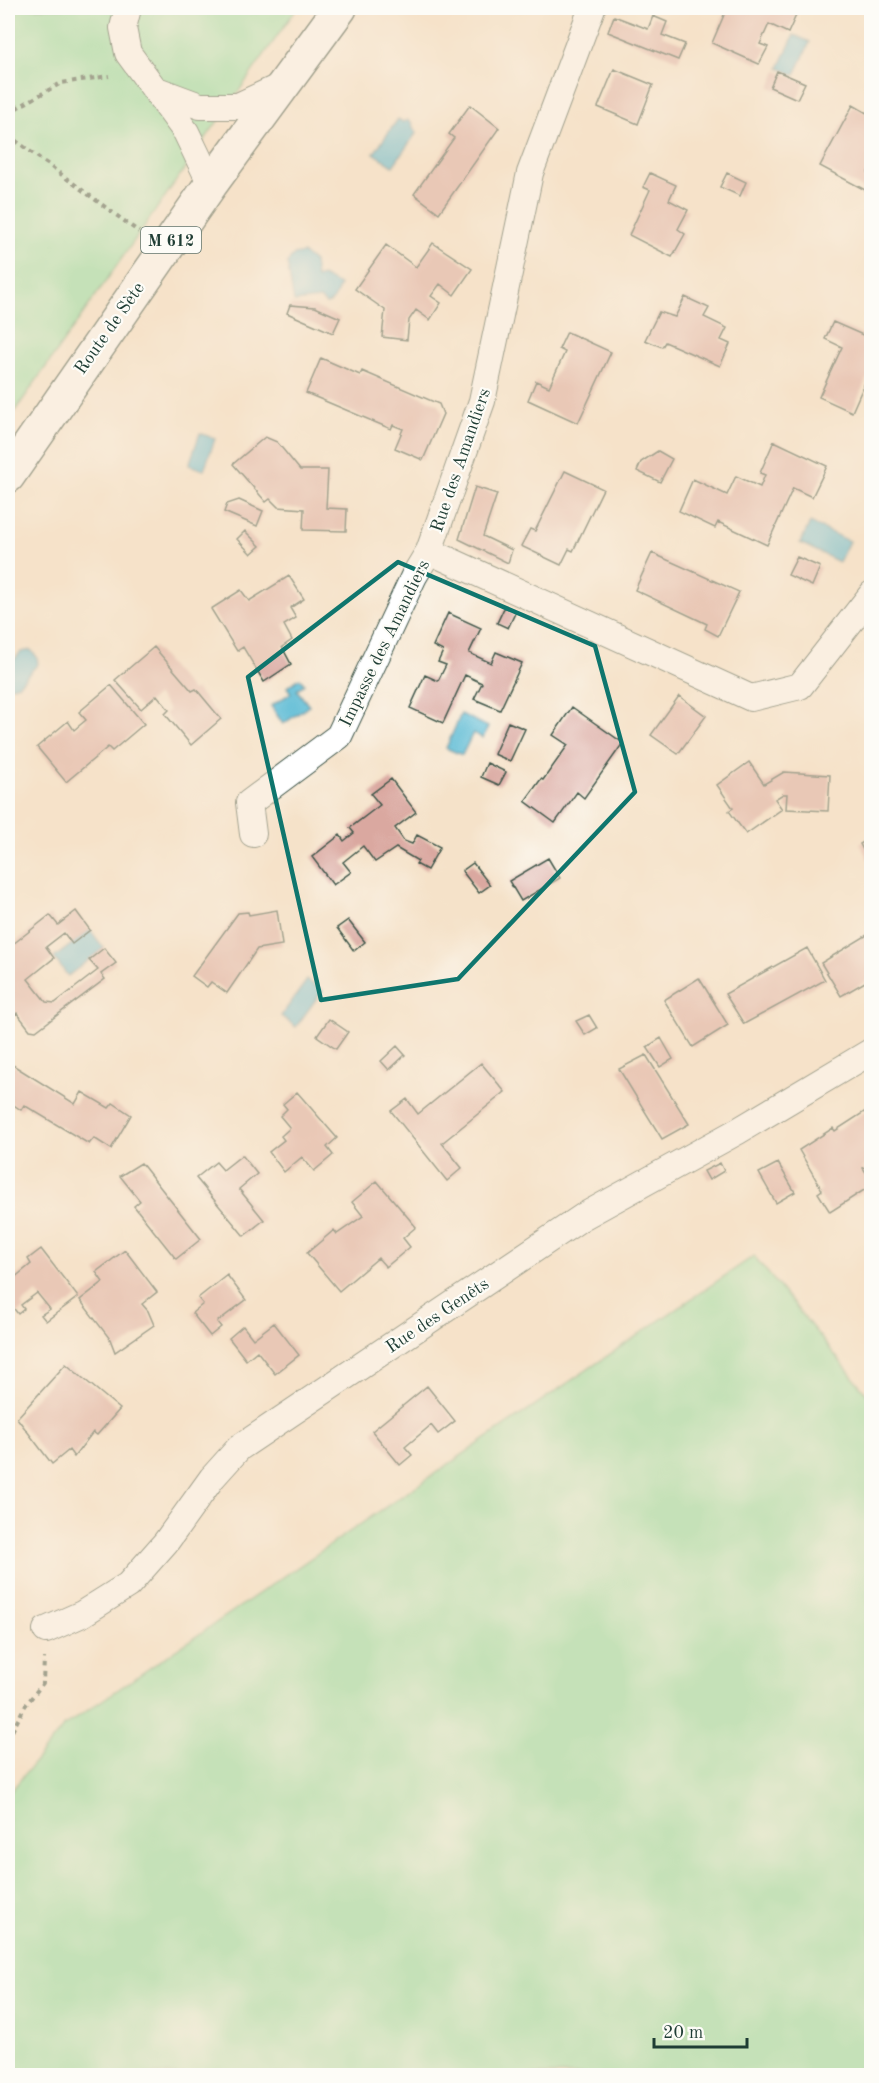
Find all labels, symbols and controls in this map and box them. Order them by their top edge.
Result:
road number: M 612 [141,227,201,253]
street label: Route de Sète [72,279,148,378]
street label: Rue des Amandiers [428,386,494,535]
street label: Impasse des Amandiers [337,557,433,730]
street label: Rue des Genêts [383,1275,492,1357]
scale bar [654,2011,747,2049]
text: 20 m [663,2024,703,2042]

